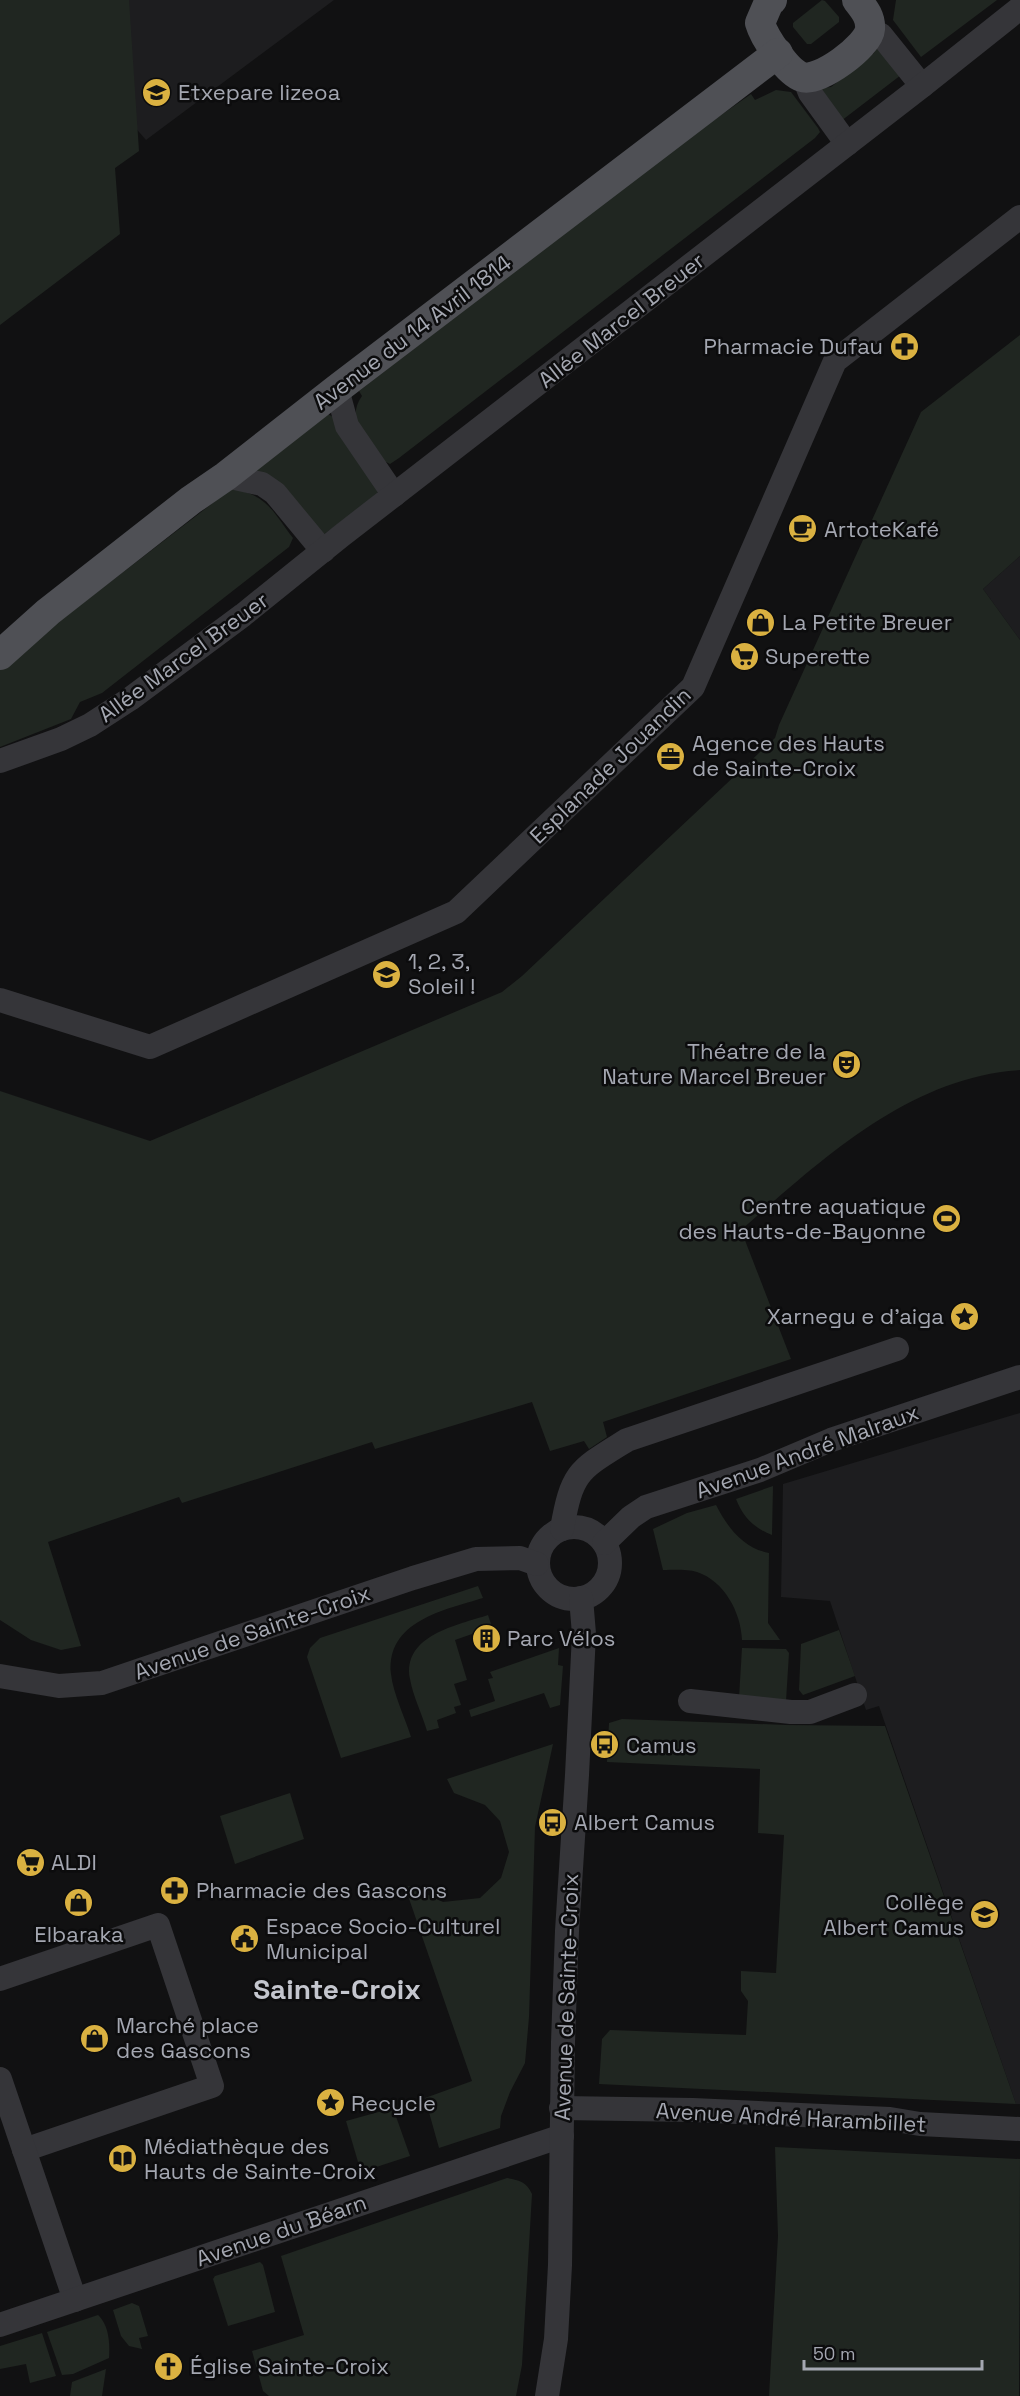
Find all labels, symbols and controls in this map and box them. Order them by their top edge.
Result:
school or university icon: Etxepare lizeoa [141,76,173,108]
place label: Etxepare lizeoa [178,78,341,106]
street label: Allée Marcel Breuer [532,246,710,394]
street label: Avenue du 14 Avril 1814 [307,248,517,416]
pharmacy icon: Pharmacie Dufau [888,330,920,362]
place label: Pharmacie Dufau [703,332,883,360]
cafe icon: ArtoteKafé [787,513,819,545]
place label: ArtoteKafé [824,515,939,543]
street label: Allée Marcel Breuer [92,586,274,728]
shop icon: La Petite Breuer [745,606,777,638]
place label: La Petite Breuer [782,608,952,636]
supermarket icon: Superette [728,640,760,672]
place label: Superette [765,642,870,670]
street label: Esplanade Jouandin [523,681,697,849]
place label: Agence des Hauts de Sainte-Croix [692,729,885,782]
office icon: Agence des Hauts de Sainte-Croix [655,740,687,772]
place label: 1, 2, 3, Soleil ! [408,947,476,1000]
school or university icon: 1, 2, 3, Soleil ! [371,958,403,990]
place label: Théatre de la Nature Marcel Breuer [602,1037,826,1090]
theatre icon: Théatre de la Nature Marcel Breuer [831,1048,863,1080]
place label: Centre aquatique des Hauts-de-Bayonne [678,1192,926,1245]
sports icon: Centre aquatique des Hauts-de-Bayonne [931,1203,963,1235]
place icon: Xarnegu e d’aiga [949,1300,981,1332]
place label: Xarnegu e d’aiga [767,1302,944,1330]
street label: Avenue André Malraux [692,1398,922,1504]
street label: Avenue de Sainte-Croix [130,1578,374,1686]
building icon: Parc Vélos [470,1622,502,1654]
place label: Parc Vélos [507,1624,615,1652]
bus stop icon: Camus [589,1729,621,1761]
place label: Camus [626,1731,697,1759]
bus stop icon: Albert Camus [537,1806,569,1838]
place label: Albert Camus [574,1808,715,1836]
supermarket icon: ALDI [14,1846,46,1878]
place label: ALDI [51,1848,97,1876]
street label: Avenue de Sainte-Croix [548,1873,584,2121]
pharmacy icon: Pharmacie des Gascons [159,1874,191,1906]
place label: Pharmacie des Gascons [196,1876,447,1904]
shop icon: Elbaraka [63,1886,95,1918]
place label: Collège Albert Camus [823,1888,964,1941]
school or university icon: Collège Albert Camus [969,1899,1001,1931]
place label: Espace Socio-Culturel Municipal [266,1912,500,1965]
place label: Elbaraka [34,1920,124,1948]
public building icon: Espace Socio-Culturel Municipal [229,1923,261,1955]
district label: Sainte-Croix [253,1971,421,2007]
place label: Marché place des Gascons [116,2011,259,2064]
shop icon: Marché place des Gascons [79,2022,111,2054]
place icon: Recycle [314,2087,346,2119]
place label: Recycle [351,2089,436,2117]
street label: Avenue André Harambillet [655,2096,927,2138]
place label: Médiathèque des Hauts de Sainte-Croix [144,2132,376,2185]
library icon: Médiathèque des Hauts de Sainte-Croix [107,2143,139,2175]
street label: Avenue du Béarn [192,2188,370,2272]
scale bar [804,2333,982,2371]
text: 50 m [813,2342,855,2365]
church icon: Église Sainte-Croix [153,2350,185,2382]
place label: Église Sainte-Croix [190,2352,389,2380]

